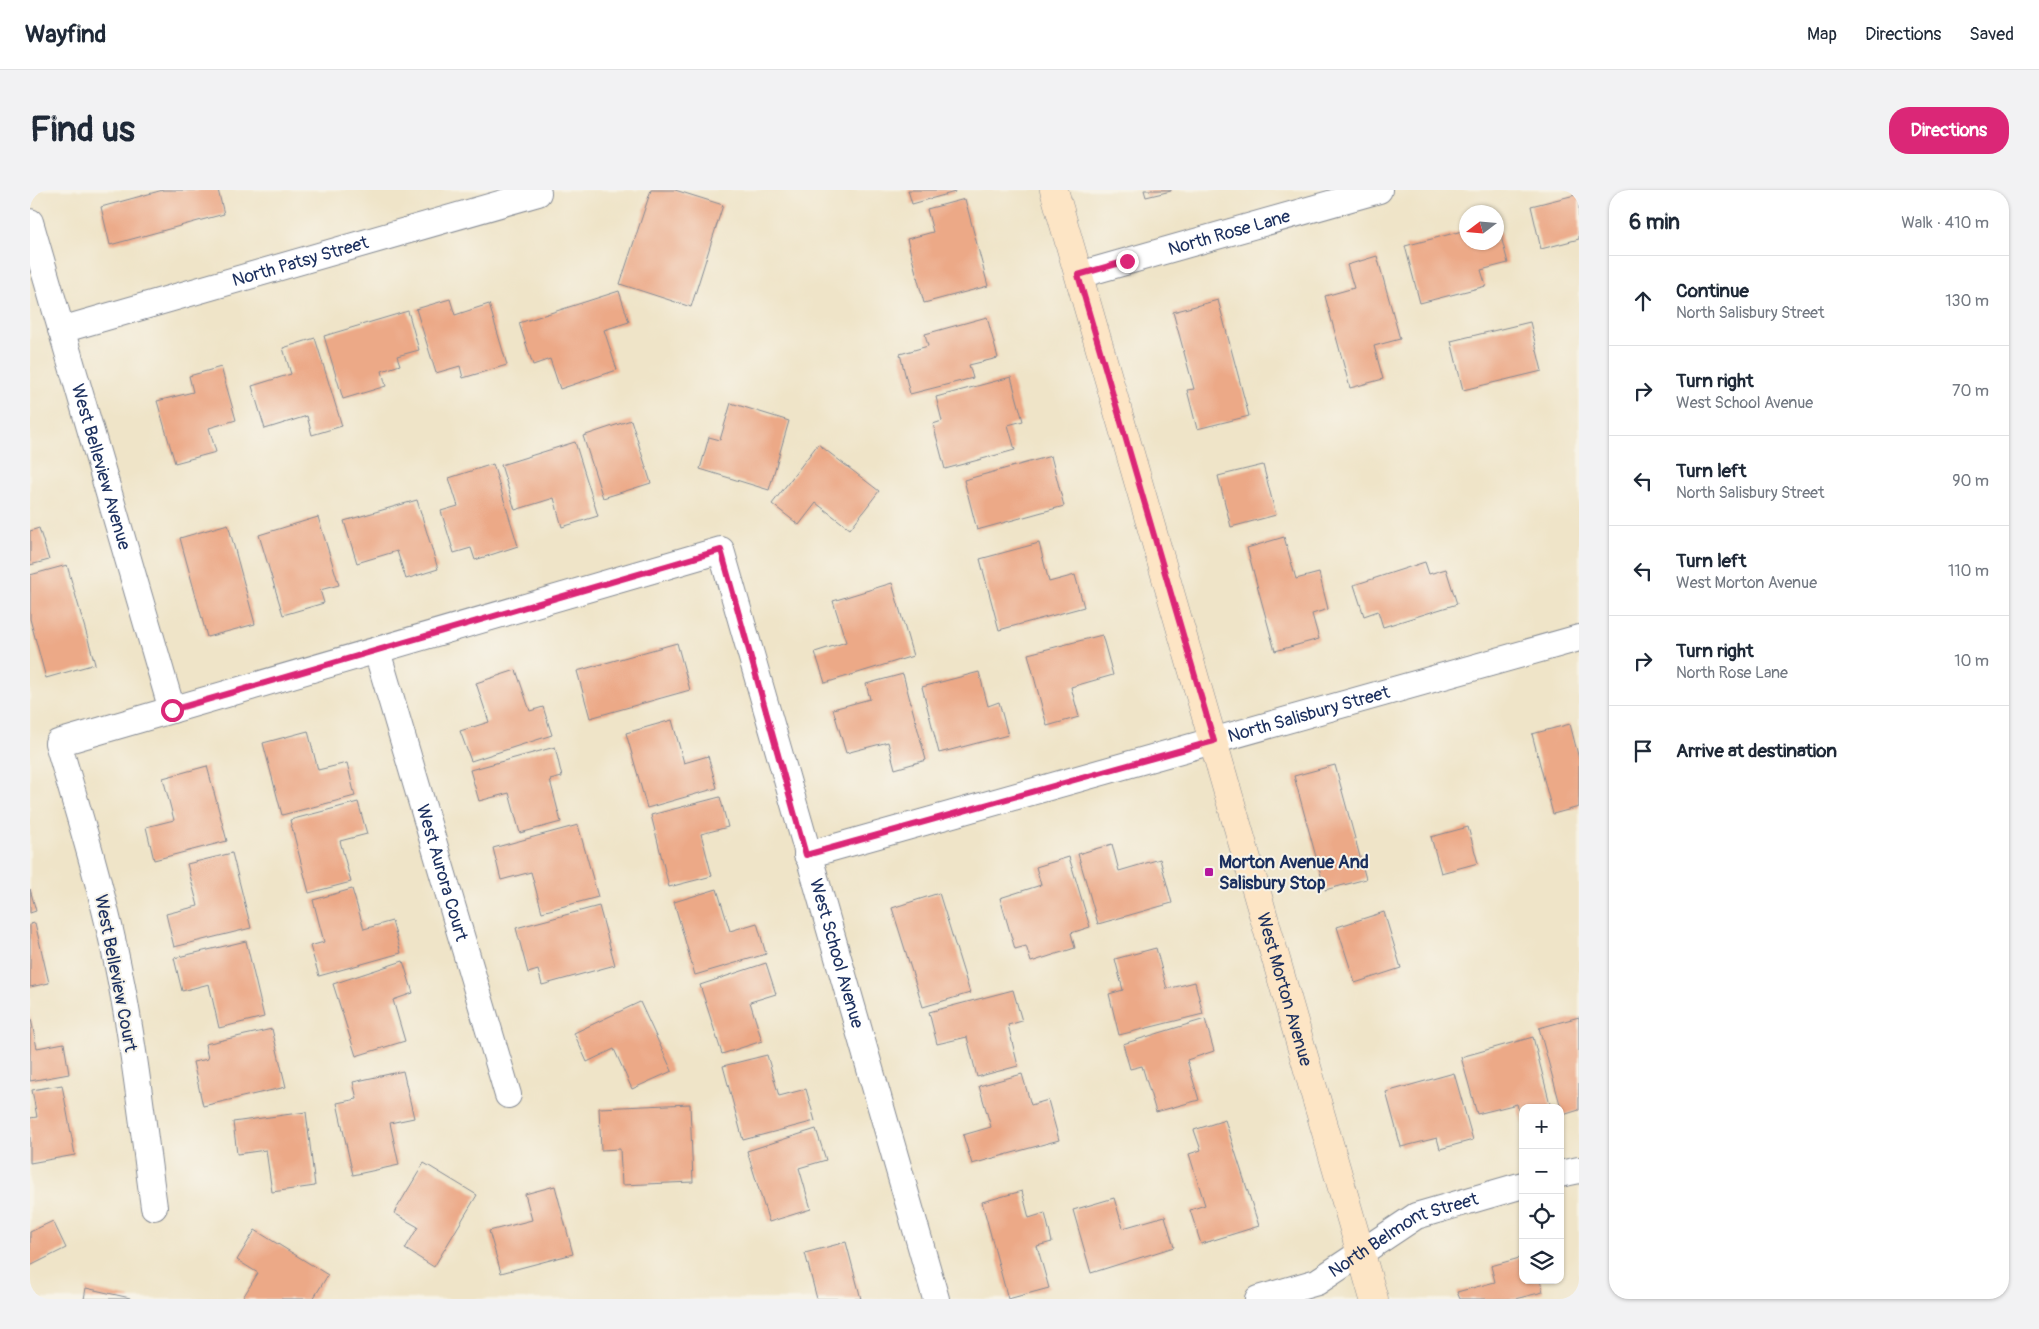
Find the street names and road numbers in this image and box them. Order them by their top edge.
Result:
street label: North Rose Lane [1166,205,1293,261]
street label: North Patsy Street [230,231,372,292]
street label: West Belleview Avenue [66,381,136,553]
street label: North Salisbury Street [1225,681,1393,748]
street label: West Aurora Court [411,802,473,945]
street label: West School Avenue [804,876,869,1031]
street label: West Belleview Court [89,893,142,1054]
street label: West Morton Avenue [1251,910,1317,1069]
street label: North Belmont Street [1324,1187,1482,1283]

